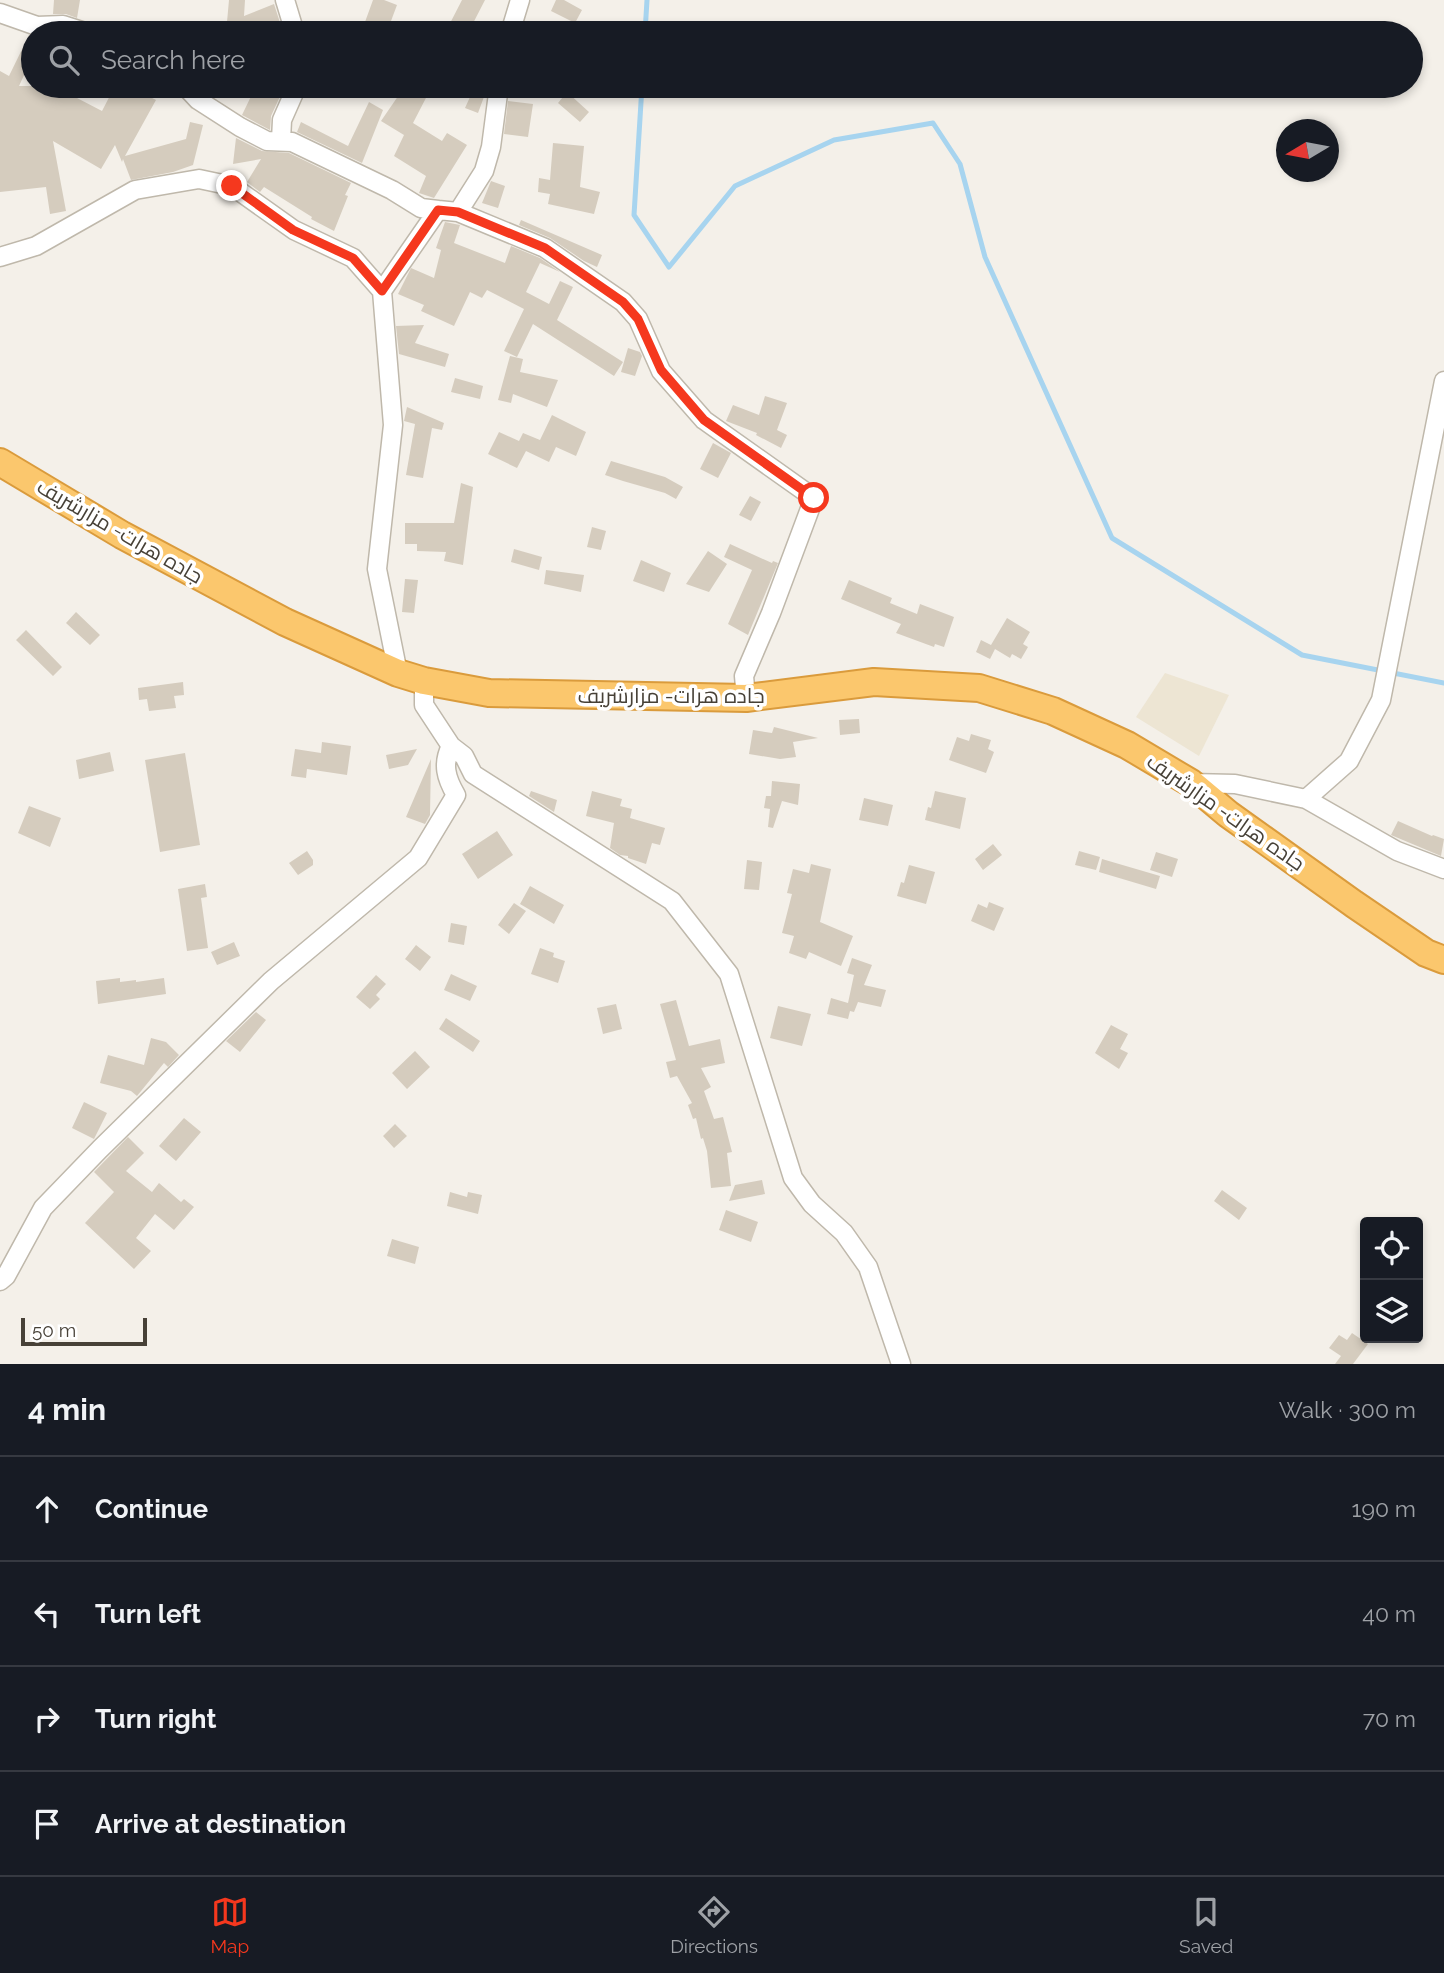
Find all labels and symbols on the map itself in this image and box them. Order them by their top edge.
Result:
north arrow [1276,119,1339,182]
route end [216,170,247,201]
street label: جاده هرات- مزارشریف [33,473,207,589]
route start [798,482,829,513]
street label: جاده هرات- مزارشریف [577,683,765,708]
street label: جاده هرات- مزارشریف [1142,748,1310,876]
scale bar [21,1315,147,1347]

